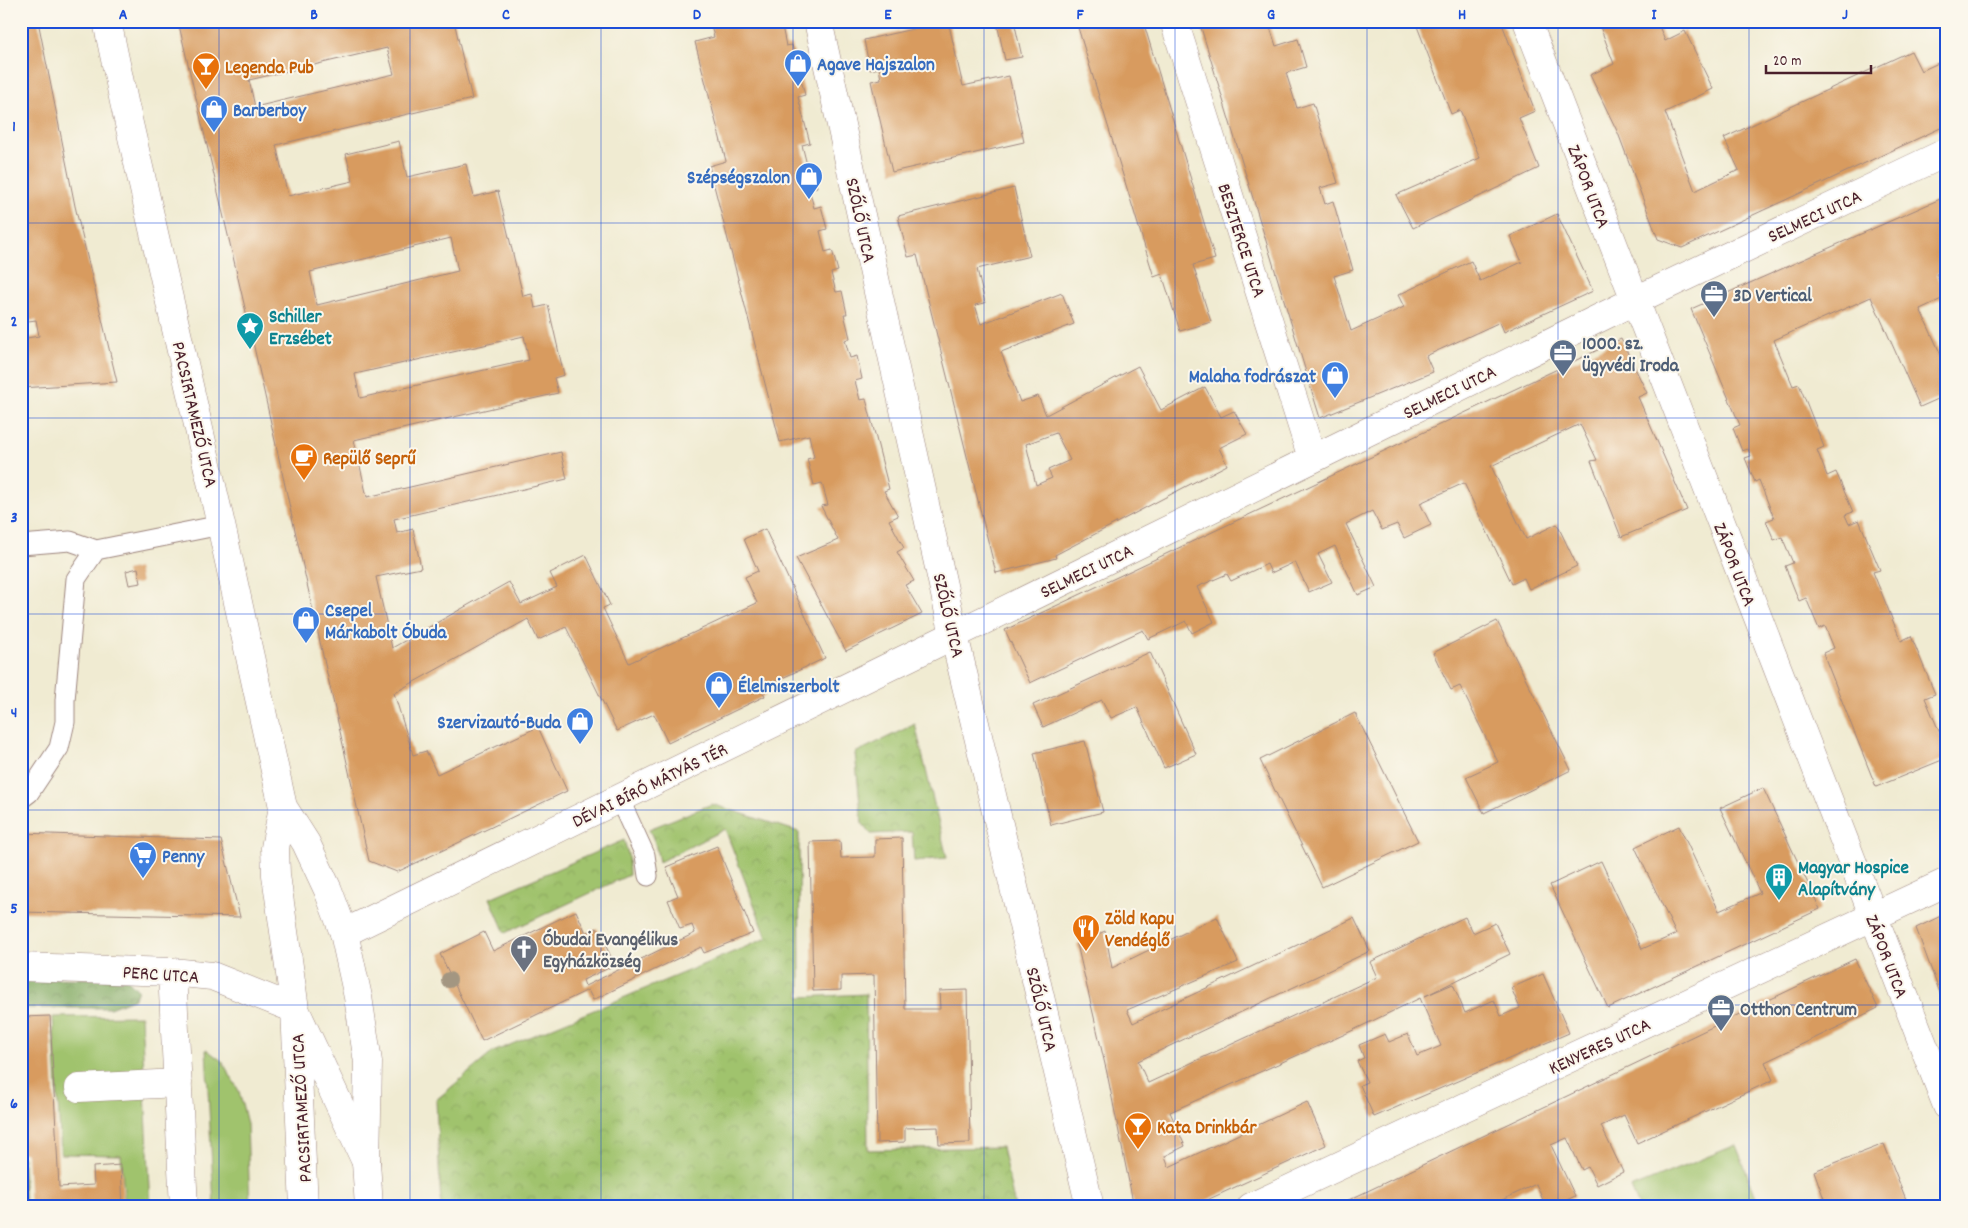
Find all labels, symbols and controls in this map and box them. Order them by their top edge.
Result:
text: A [119,4,128,27]
text: B [310,4,318,27]
text: C [502,4,510,27]
text: D [693,4,702,27]
text: E [884,4,892,27]
text: F [1076,4,1084,27]
text: G [1267,4,1275,27]
text: H [1458,4,1466,27]
text: I [1652,4,1658,27]
text: J [1842,4,1848,27]
scale bar [1766,42,1870,74]
shop icon: Agave Hajszalon [783,48,813,87]
bar icon: Legenda Pub [191,51,221,90]
text: 20 m [1773,51,1801,73]
place label: Agave Hajszalon [817,53,935,80]
place label: Legenda Pub [225,56,314,83]
shop icon: Barberboy [199,94,229,133]
place label: Barberboy [233,99,307,126]
text: 1 [12,116,16,139]
street label: ZÁPOR UTCA [1558,141,1615,233]
shop icon: Szépségszalon [794,161,824,200]
place label: Szépségszalon [687,166,790,193]
street label: SZŐLŐ UTCA [836,176,881,266]
street label: BESZTERCE UTCA [1208,180,1271,302]
street label: SELMECI UTCA [1764,185,1867,252]
office icon: 3D Vertical [1699,279,1729,318]
place label: 3D Vertical [1733,284,1812,311]
place label: Schiller Erzsébet [269,305,332,354]
text: 2 [11,311,18,334]
place icon: Schiller Erzsébet [235,311,265,350]
place label: 1000. sz. Ügyvédi Iroda [1582,332,1680,381]
office icon: 1000. sz. Ügyvédi Iroda [1548,338,1578,377]
street label: PACSIRTAMEZŐ UTCA [163,339,223,491]
shop icon: Malaha fodrászat [1320,360,1350,399]
street label: SELMECI UTCA [1399,360,1502,428]
place label: Malaha fodrászat [1189,365,1316,392]
cafe icon: Repülő Seprű [289,442,319,481]
place label: Repülő Seprű [323,447,416,474]
text: 3 [10,507,18,530]
street label: ZÁPOR UTCA [1704,519,1761,611]
street label: SELMECI UTCA [1036,539,1139,607]
street label: SZŐLŐ UTCA [924,571,969,661]
place label: Csepel Márkabolt Óbuda [325,599,448,648]
shop icon: Csepel Márkabolt Óbuda [291,605,321,644]
shop icon: Élelmiszerbolt [704,670,734,709]
place label: Élelmiszerbolt [738,675,839,702]
text: 4 [11,702,17,725]
shop icon: Szervizautó-Buda [565,706,595,745]
place label: Szervizautó-Buda [437,711,562,738]
street label: DÉVAI BÍRÓ MÁTYÁS TÉR [568,738,733,837]
supermarket icon: Penny [128,840,158,879]
place label: Penny [162,845,206,872]
place label: Magyar Hospice Alapítvány [1798,856,1909,905]
building icon: Magyar Hospice Alapítvány [1764,862,1794,901]
text: 5 [10,898,18,921]
place label: Zöld Kapu Vendéglő [1105,907,1174,956]
street label: ZÁPOR UTCA [1856,911,1913,1003]
restaurant icon: Zöld Kapu Vendéglő [1071,913,1101,952]
place label: Óbudai Evangélikus Egyházközség [543,928,678,977]
church icon: Óbudai Evangélikus Egyházközség [509,934,539,973]
street label: PERC UTCA [122,960,200,993]
street label: SZŐLŐ UTCA [1017,965,1062,1055]
office icon: Otthon Centrum [1706,993,1736,1032]
place label: Otthon Centrum [1740,998,1857,1025]
street label: KENYERES UTCA [1545,1013,1656,1084]
street label: PACSIRTAMEZŐ UTCA [286,1033,321,1183]
text: 6 [10,1093,18,1116]
bar icon: Kata Drinkbár [1123,1111,1153,1150]
place label: Kata Drinkbár [1157,1116,1258,1143]

